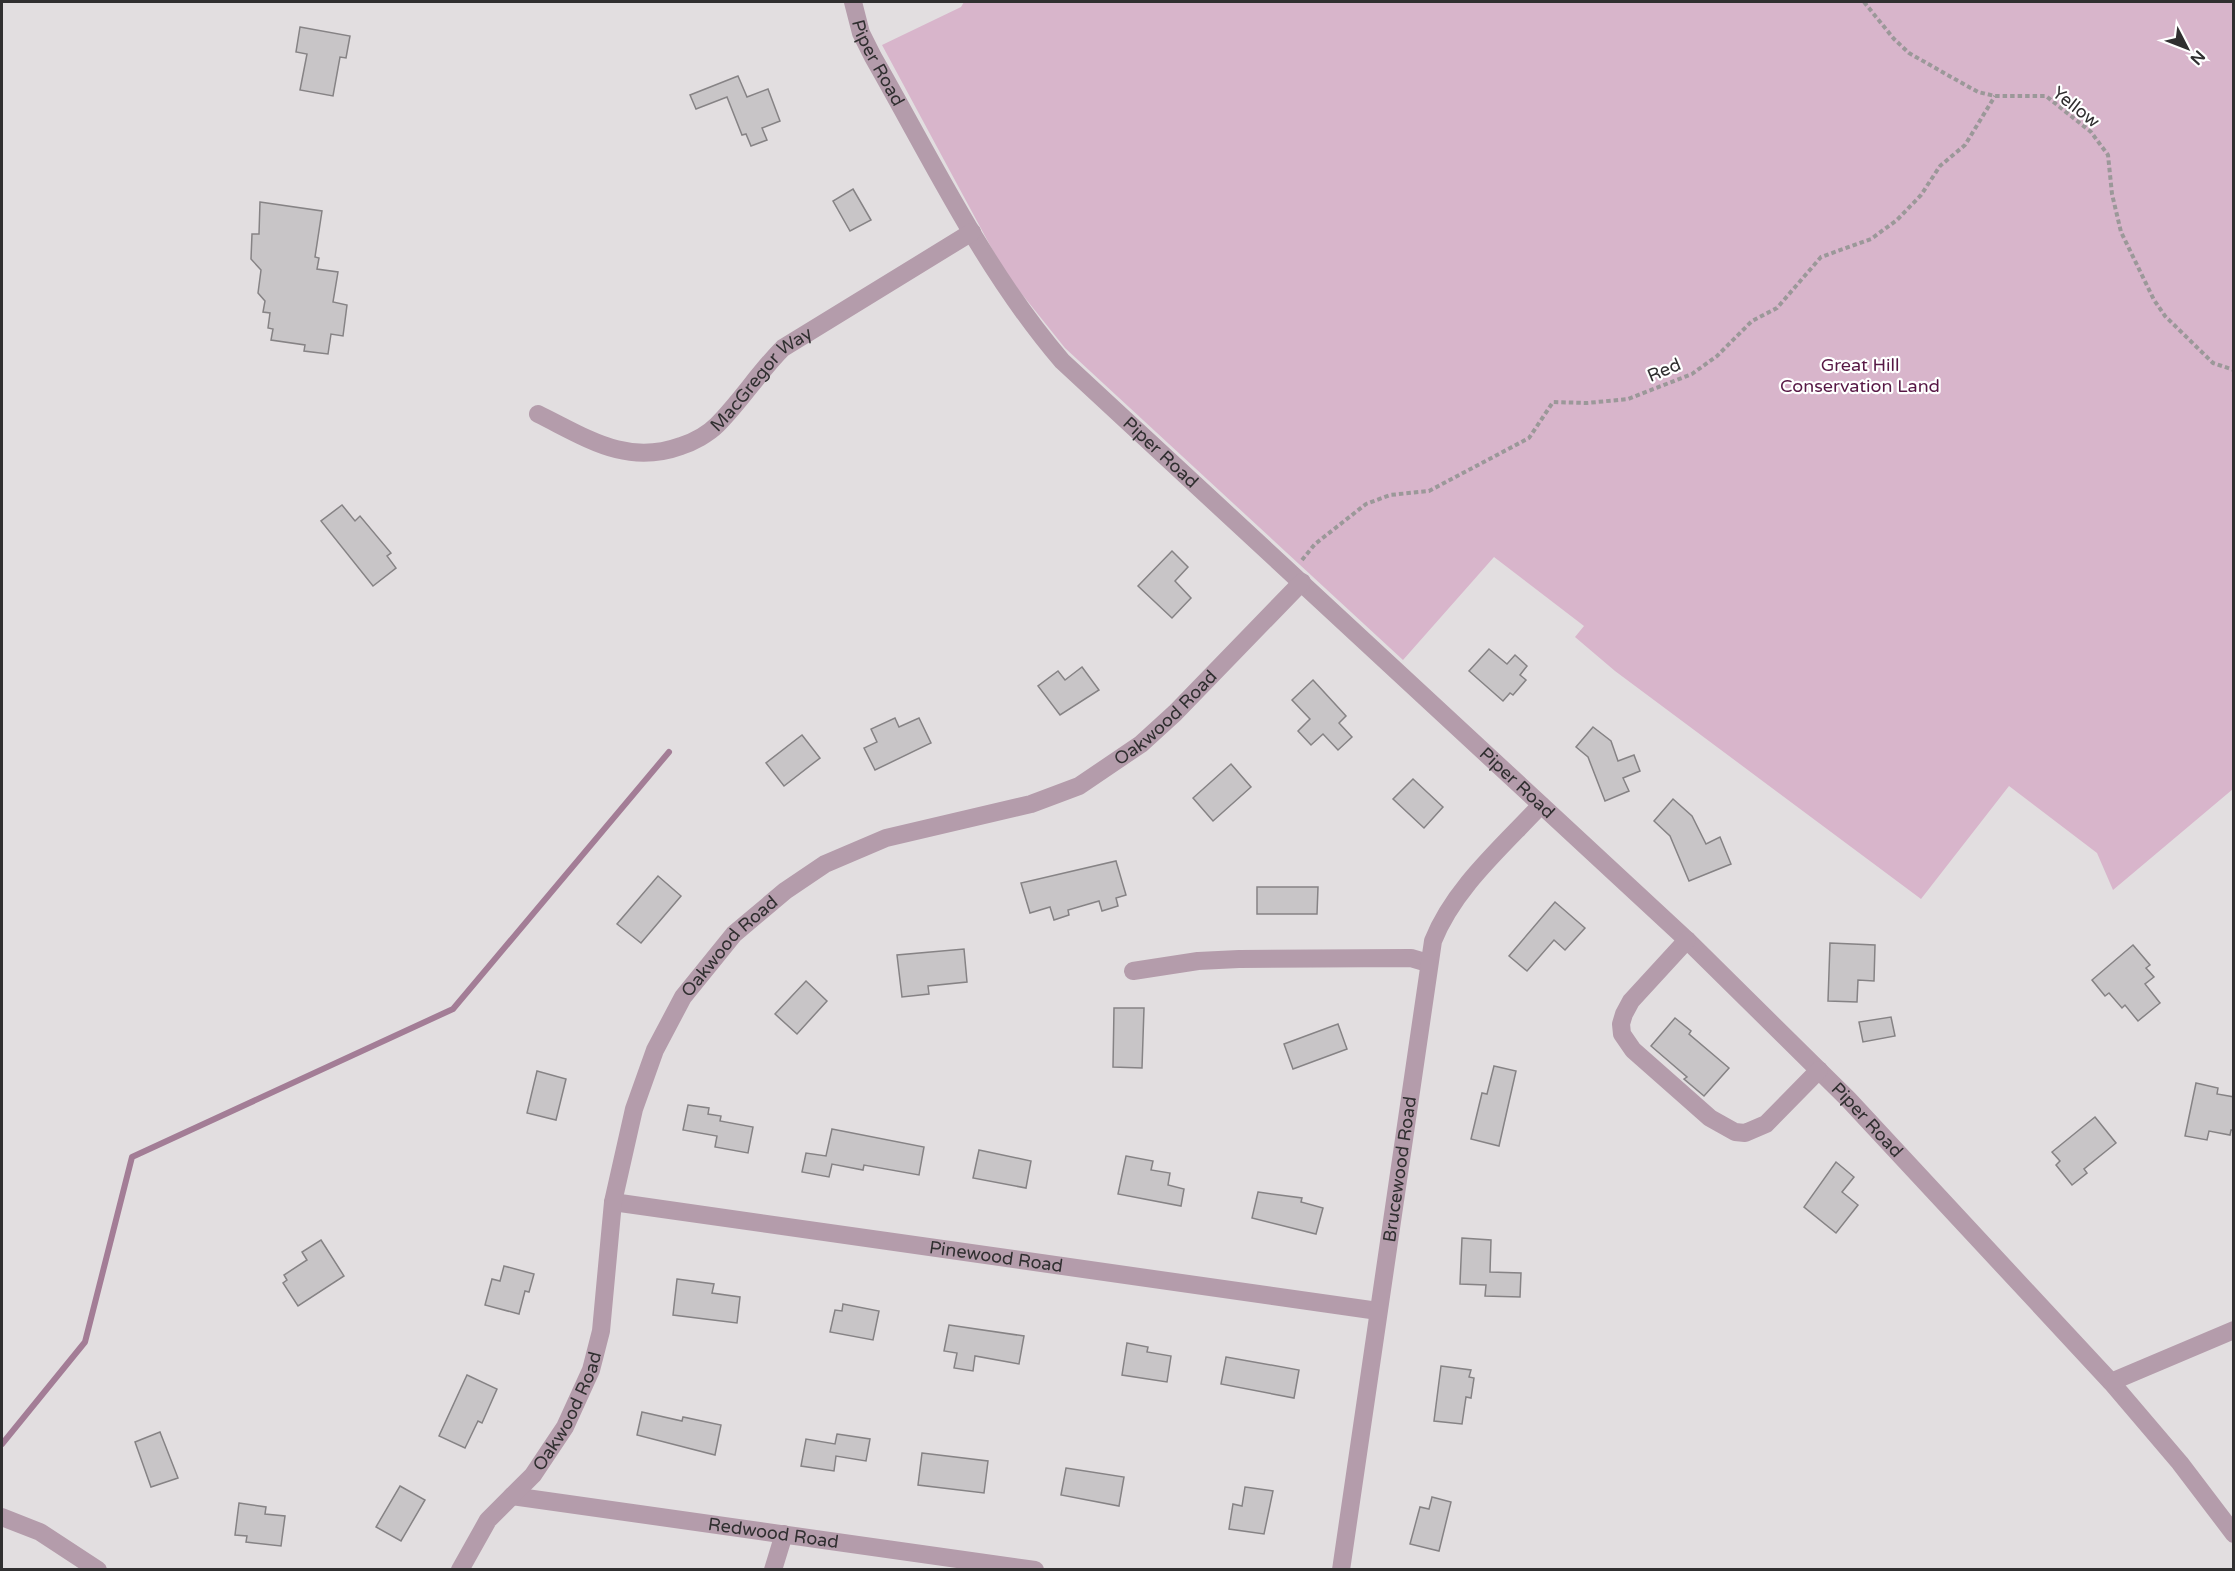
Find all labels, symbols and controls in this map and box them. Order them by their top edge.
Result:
street label: Piper Road [847,17,909,110]
north arrow [2157,18,2217,78]
text: N [2186,46,2209,69]
street label: Yellow [2048,82,2104,132]
street label: MacGregor Way [706,322,816,436]
street label: Red [1644,353,1684,387]
park label: Great Hill Conservation Land [1780,354,1940,397]
street label: Piper Road [1118,412,1203,493]
street label: Oakwood Road [1110,666,1221,770]
street label: Piper Road [1475,742,1560,823]
street label: Oakwood Road [676,891,782,1001]
street label: Piper Road [1827,1078,1908,1162]
street label: Brucewood Road [1378,1095,1421,1244]
street label: Pinewood Road [928,1236,1064,1277]
street label: Oakwood Road [528,1349,606,1475]
street label: Redwood Road [707,1513,840,1553]

